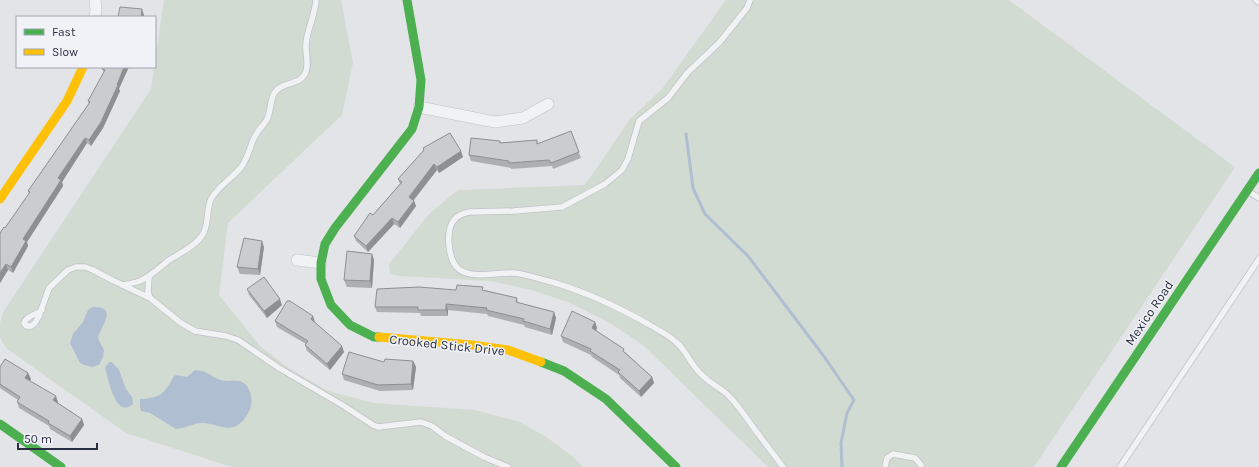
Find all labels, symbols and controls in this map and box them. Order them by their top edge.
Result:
legend [16,16,156,68]
text: Fast [52,25,76,39]
text: Slow [52,45,78,59]
street label: Mexico Road [1122,278,1176,348]
street label: Crooked Stick Drive [389,331,506,359]
scale bar [18,425,97,451]
text: 50 m [24,432,52,446]

